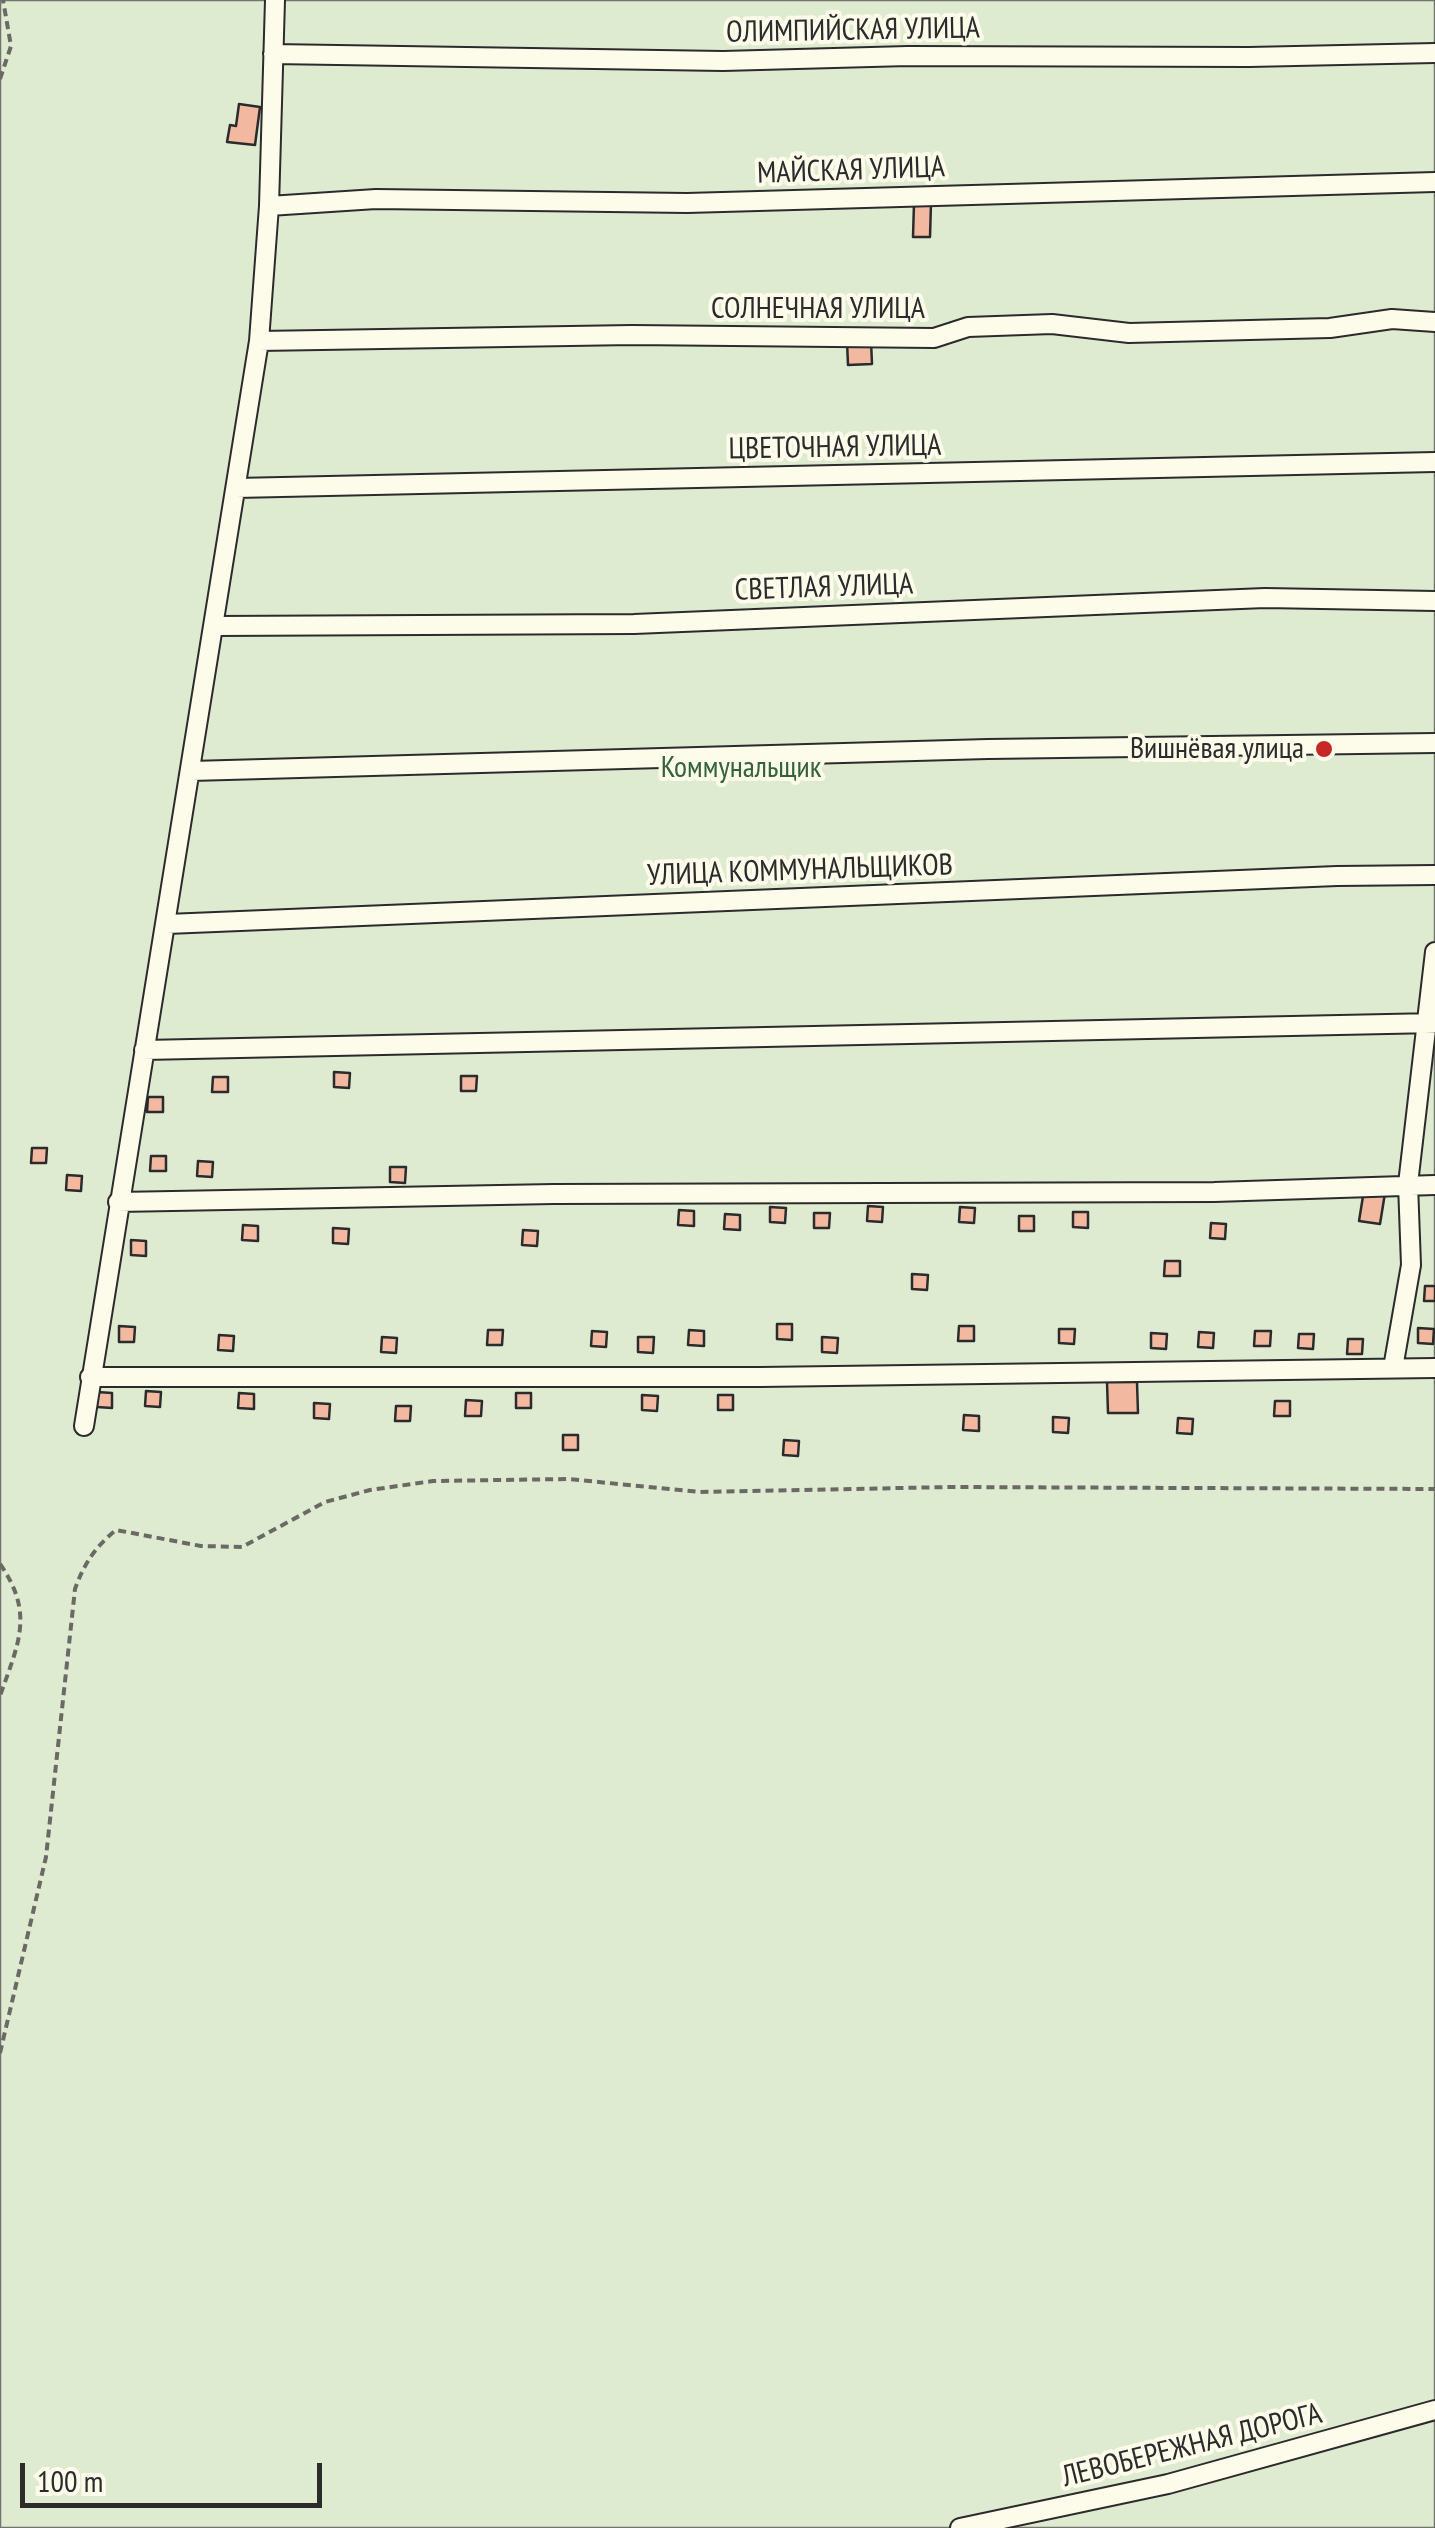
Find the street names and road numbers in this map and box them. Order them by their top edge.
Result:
street label: ОЛИМПИЙСКАЯ УЛИЦА [726,11,980,51]
street label: МАЙСКАЯ УЛИЦА [757,150,945,192]
street label: СОЛНЕЧНАЯ УЛИЦА [711,291,925,327]
street label: ЦВЕТОЧНАЯ УЛИЦА [728,428,942,468]
street label: СВЕТЛАЯ УЛИЦА [734,567,914,609]
street label: УЛИЦА КОММУНАЛЬЩИКОВ [647,848,953,894]
street label: ЛЕВОБЕРЕЖНАЯ ДОРОГА [1058,2396,1326,2496]

